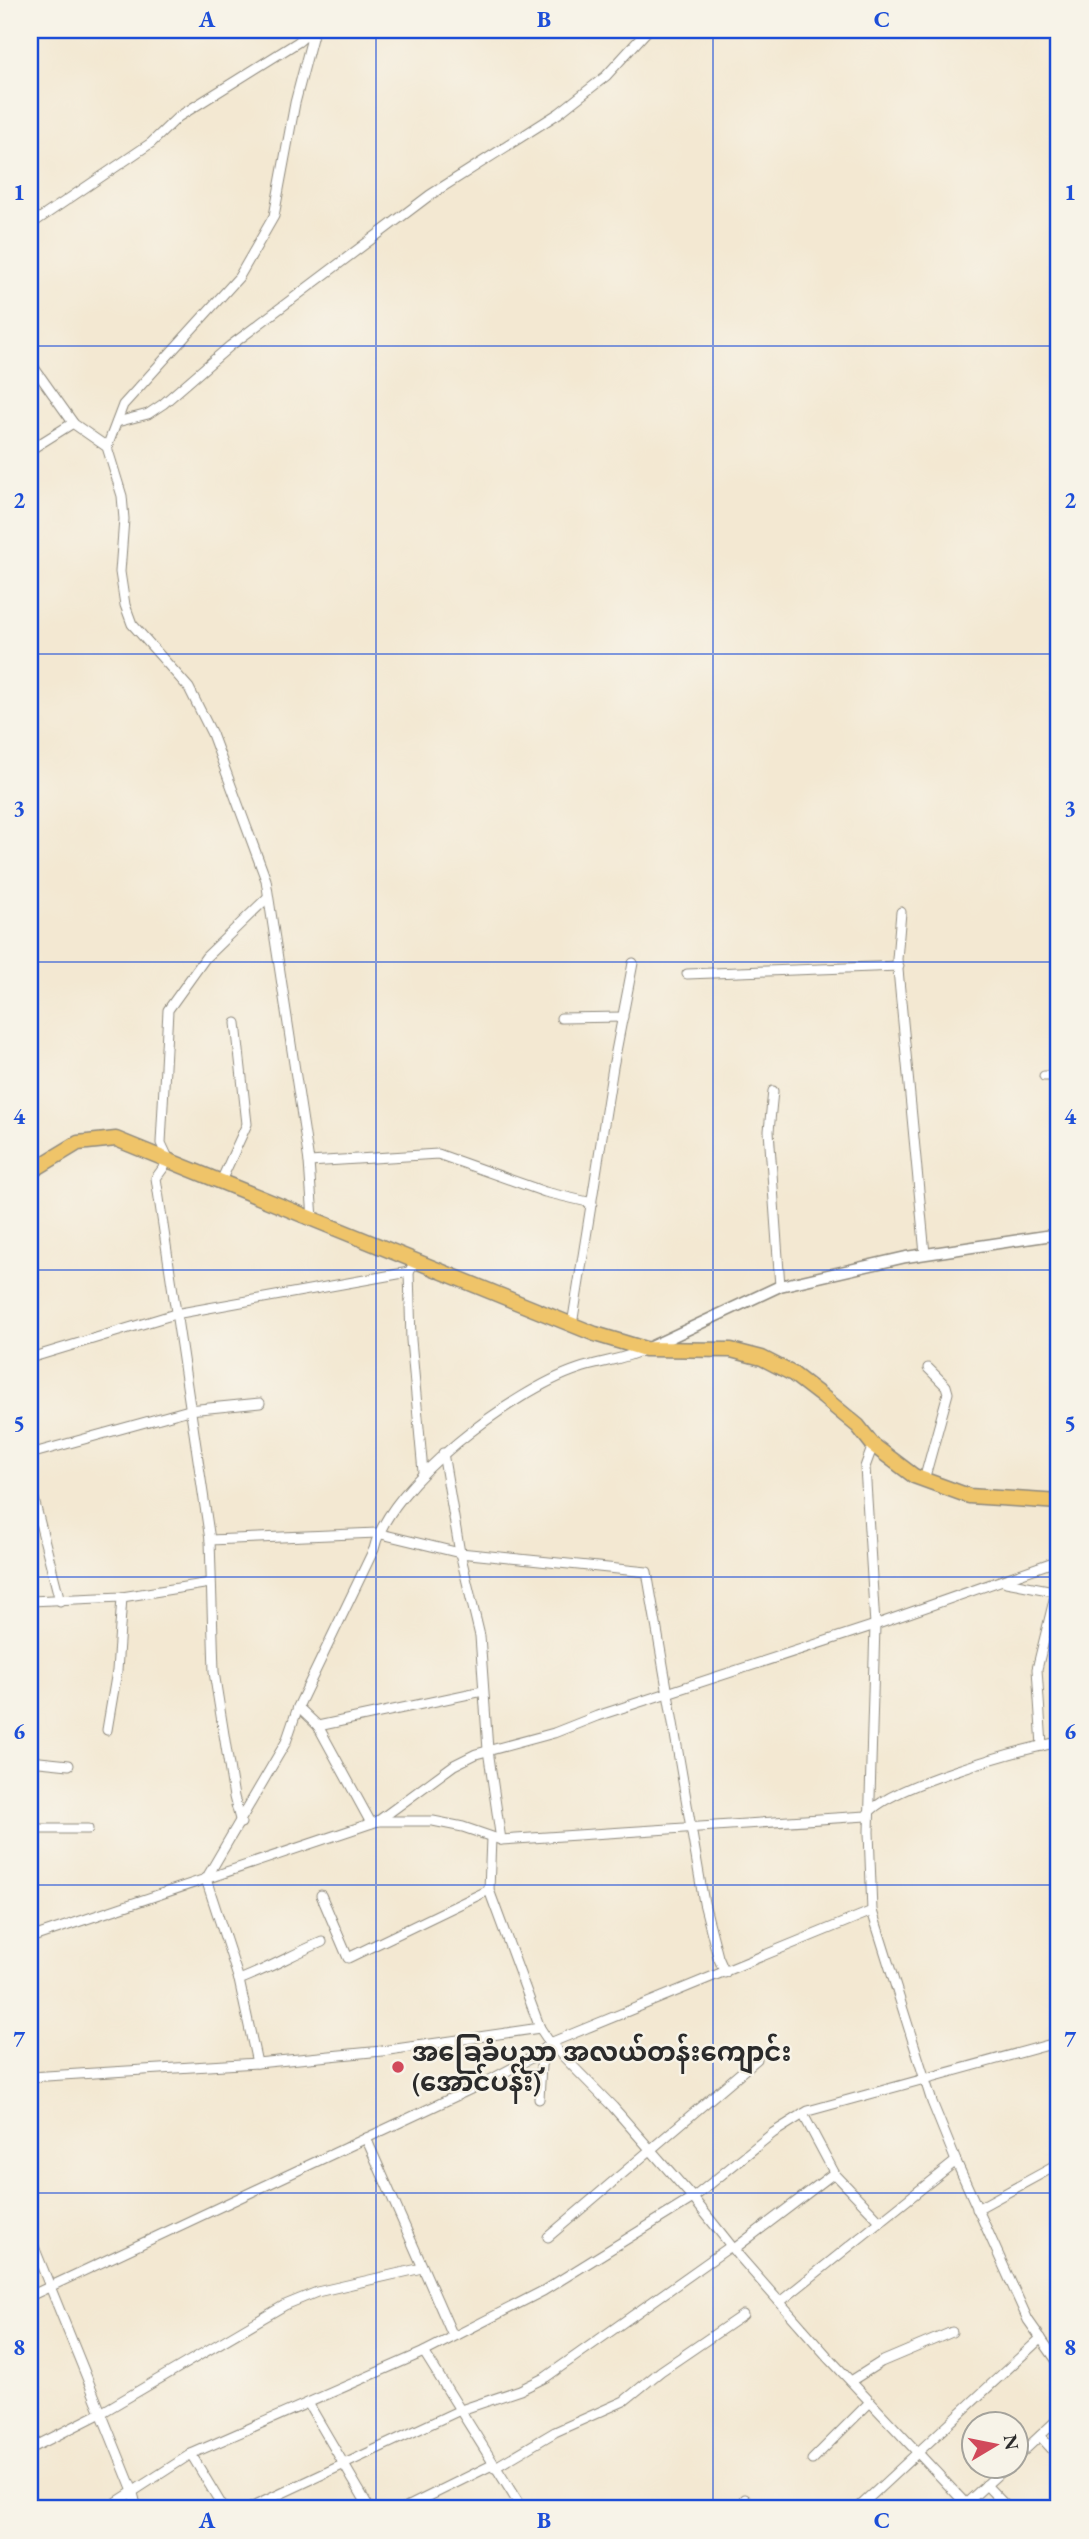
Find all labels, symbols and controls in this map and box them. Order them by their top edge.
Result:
text: A [198,4,216,34]
text: B [537,4,551,34]
text: C [874,4,890,34]
text: 1 [13,177,25,207]
text: 1 [1064,177,1076,207]
text: 2 [13,485,25,515]
text: 2 [1064,485,1076,515]
text: 3 [13,793,25,823]
text: 3 [1064,793,1076,823]
text: 4 [13,1101,26,1131]
text: 4 [1064,1101,1077,1131]
text: 5 [13,1408,25,1438]
text: 5 [1064,1408,1076,1438]
text: 6 [13,1716,25,1746]
text: 6 [1064,1716,1076,1746]
text: 7 [13,2024,26,2054]
text: 7 [1064,2024,1077,2054]
place label: အခြေခံပညာ အလယ်တန်းကျောင်း (အောင်ပန်း) [412,2033,792,2104]
marker: အခြေခံပညာ အလယ်တန်းကျောင်း (အောင်ပန်း) [390,2059,406,2075]
text: 8 [13,2332,25,2362]
text: 8 [1064,2332,1076,2362]
north arrow [960,2410,1030,2480]
text: N [998,2432,1025,2452]
text: A [198,2505,216,2535]
text: B [537,2505,551,2535]
text: C [874,2505,890,2535]

